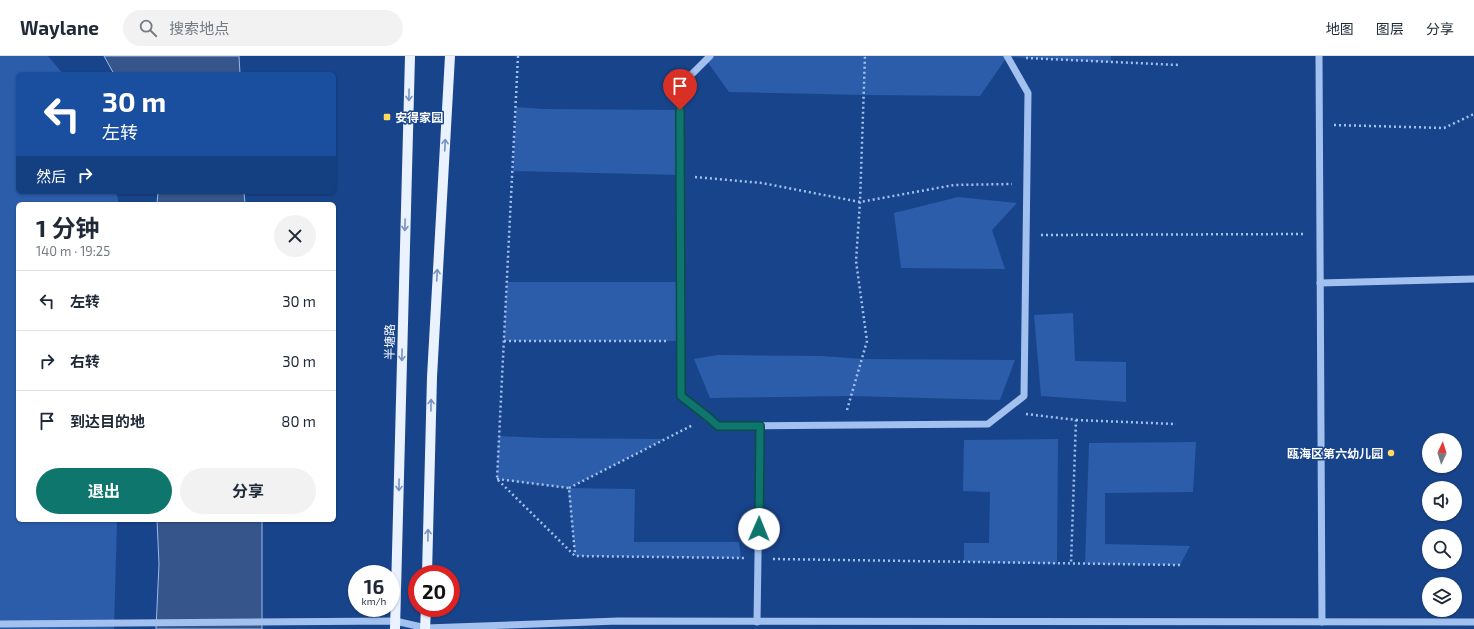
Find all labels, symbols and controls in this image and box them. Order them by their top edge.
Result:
search box [123,10,403,46]
text: Waylane [20,16,99,39]
icon: search [137,17,159,39]
text: 搜索地点 [169,19,229,37]
text: 地图 [1326,20,1354,37]
text: 图层 [1376,20,1404,37]
text: 分享 [1426,20,1454,37]
pin [663,69,697,110]
icon: arrive [669,75,691,97]
text: 30 m [102,84,166,118]
icon: left [36,88,88,140]
one-way arrow [405,88,412,101]
place label: 安得家园 [395,110,443,124]
marker: 安得家园 [382,112,392,122]
text: 左转 [102,121,138,143]
one-way arrow [441,139,449,152]
icon: right [74,164,96,186]
text: 然后 [36,167,66,185]
text: 1 分钟 [36,213,100,242]
button: close [274,215,316,257]
one-way arrow [402,218,409,231]
text: 140 m · 19:25 [36,243,110,259]
one-way arrow [434,269,441,282]
icon: left [36,290,58,312]
text: 左转 [70,292,100,310]
text: 30 m [282,292,316,310]
street label: 半塘路 [382,324,396,360]
one-way arrow [398,348,406,361]
icon: right [36,350,58,372]
text: 右转 [70,352,100,370]
text: 30 m [282,352,316,370]
one-way arrow [427,399,435,412]
icon: arrive [36,410,58,432]
text: 到达目的地 [70,412,145,430]
text: 80 m [281,412,316,430]
north arrow [1422,433,1462,473]
map controls [1422,433,1462,617]
place label: 瓯海区第六幼儿园 [1287,446,1383,460]
marker: 瓯海区第六幼儿园 [1386,448,1396,458]
button: 退出 [36,468,172,514]
button: 分享 [180,468,316,514]
one-way arrow [395,478,403,491]
button: sound [1422,481,1462,521]
position arrow [738,508,780,550]
one-way arrow [424,529,432,542]
button: search [1422,529,1462,569]
speed limit sign: 20 [408,565,460,617]
text: 16 [364,574,384,598]
button: layers [1422,577,1462,617]
text: km/h [362,595,386,607]

